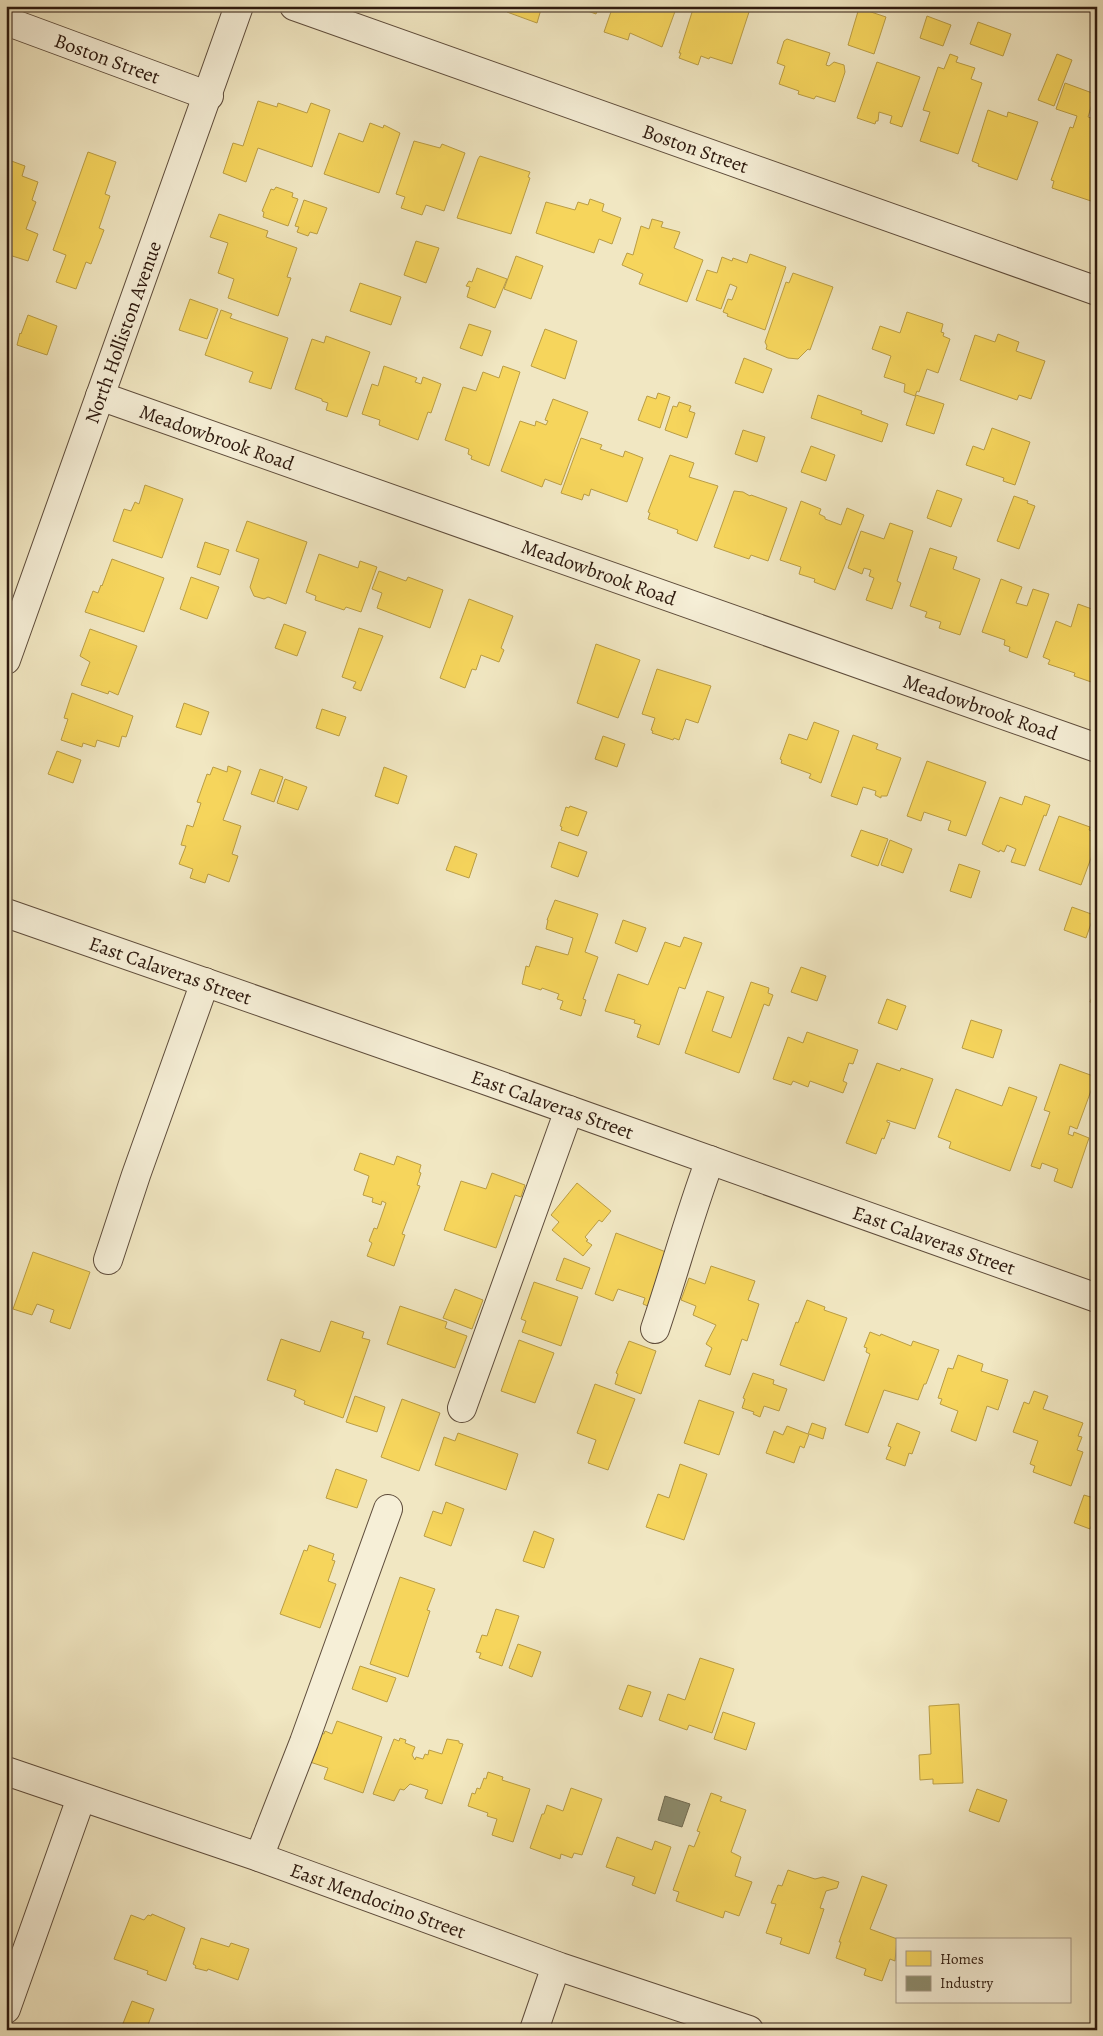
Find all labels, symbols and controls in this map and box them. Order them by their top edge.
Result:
street label: Boston Street [51,27,164,91]
street label: Boston Street [639,118,752,180]
street label: North Holliston Avenue [78,237,168,427]
street label: Meadowbrook Road [136,398,298,478]
street label: Meadowbrook Road [518,533,680,612]
street label: Meadowbrook Road [899,668,1062,747]
street label: East Calaveras Street [85,930,256,1012]
street label: East Calaveras Street [468,1063,638,1146]
street label: East Calaveras Street [849,1199,1019,1282]
street label: East Mendocino Street [286,1857,470,1946]
legend [896,1938,1070,2004]
text: Homes [940,1949,984,1969]
text: Industry [940,1973,994,1993]

